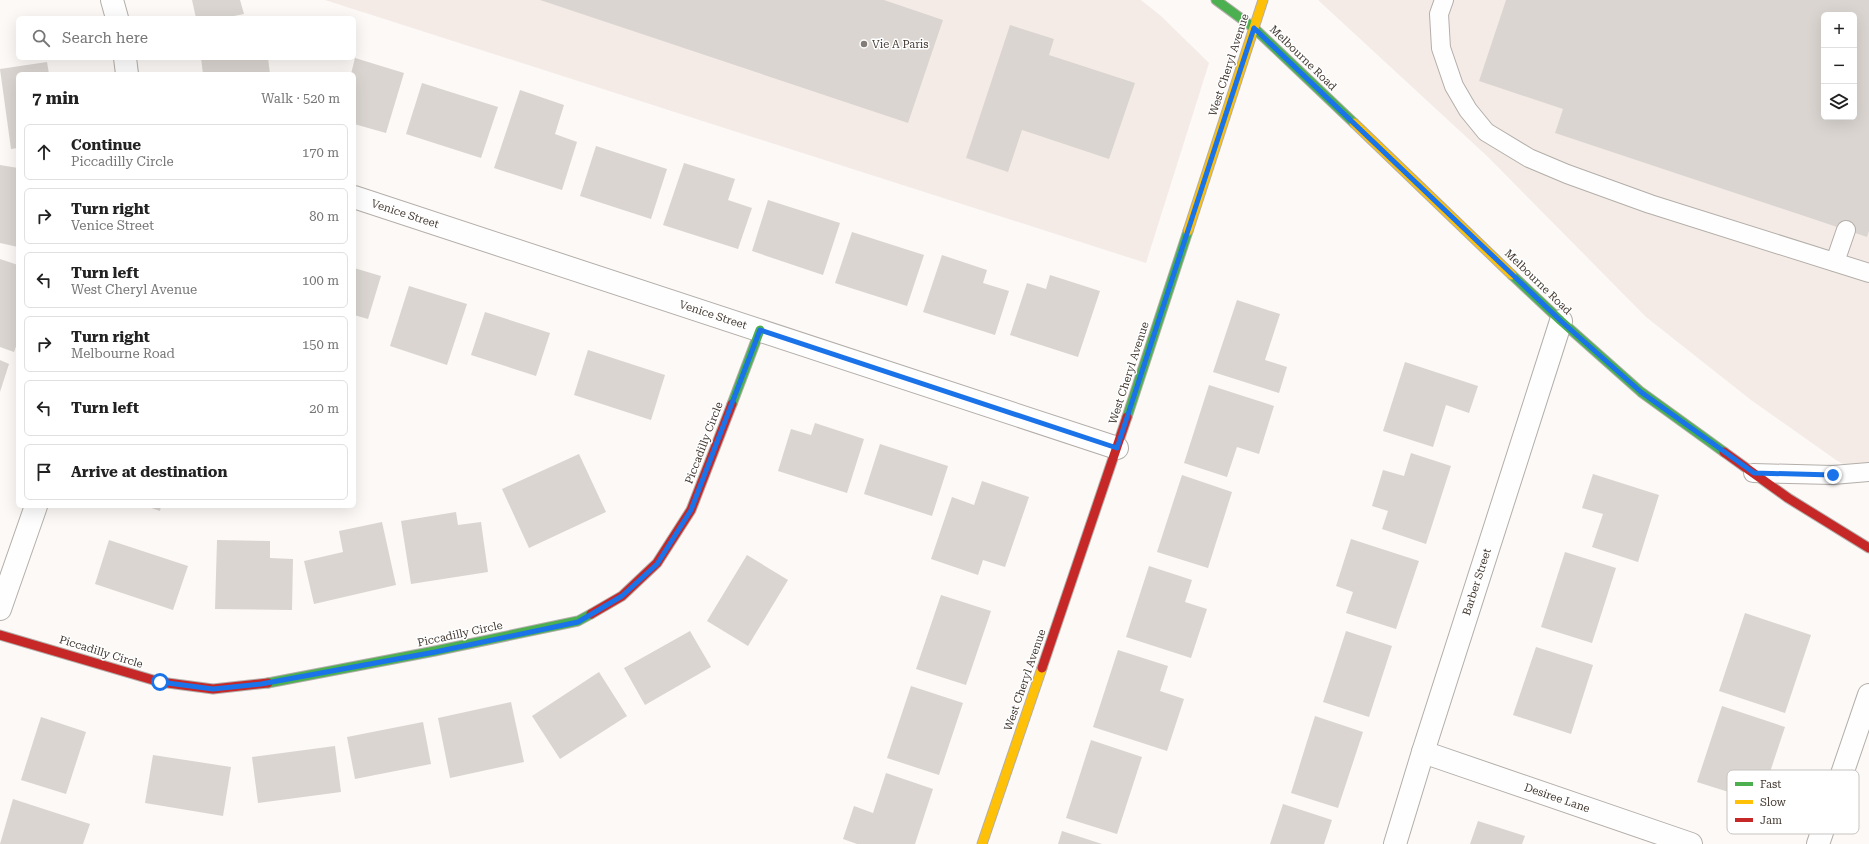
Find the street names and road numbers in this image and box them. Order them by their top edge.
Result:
street label: West Cheryl Avenue [1206,12,1252,118]
street label: Melbourne Road [1267,23,1339,93]
street label: Venice Street [370,197,440,231]
street label: Melbourne Road [1502,247,1574,317]
street label: Venice Street [678,298,748,332]
street label: West Cheryl Avenue [1106,320,1152,426]
street label: Piccadilly Circle [682,400,726,486]
street label: Barber Street [1460,547,1494,617]
street label: Piccadilly Circle [416,619,504,649]
street label: West Cheryl Avenue [1001,627,1049,733]
street label: Piccadilly Circle [58,633,144,671]
street label: Desiree Lane [1522,781,1592,815]

